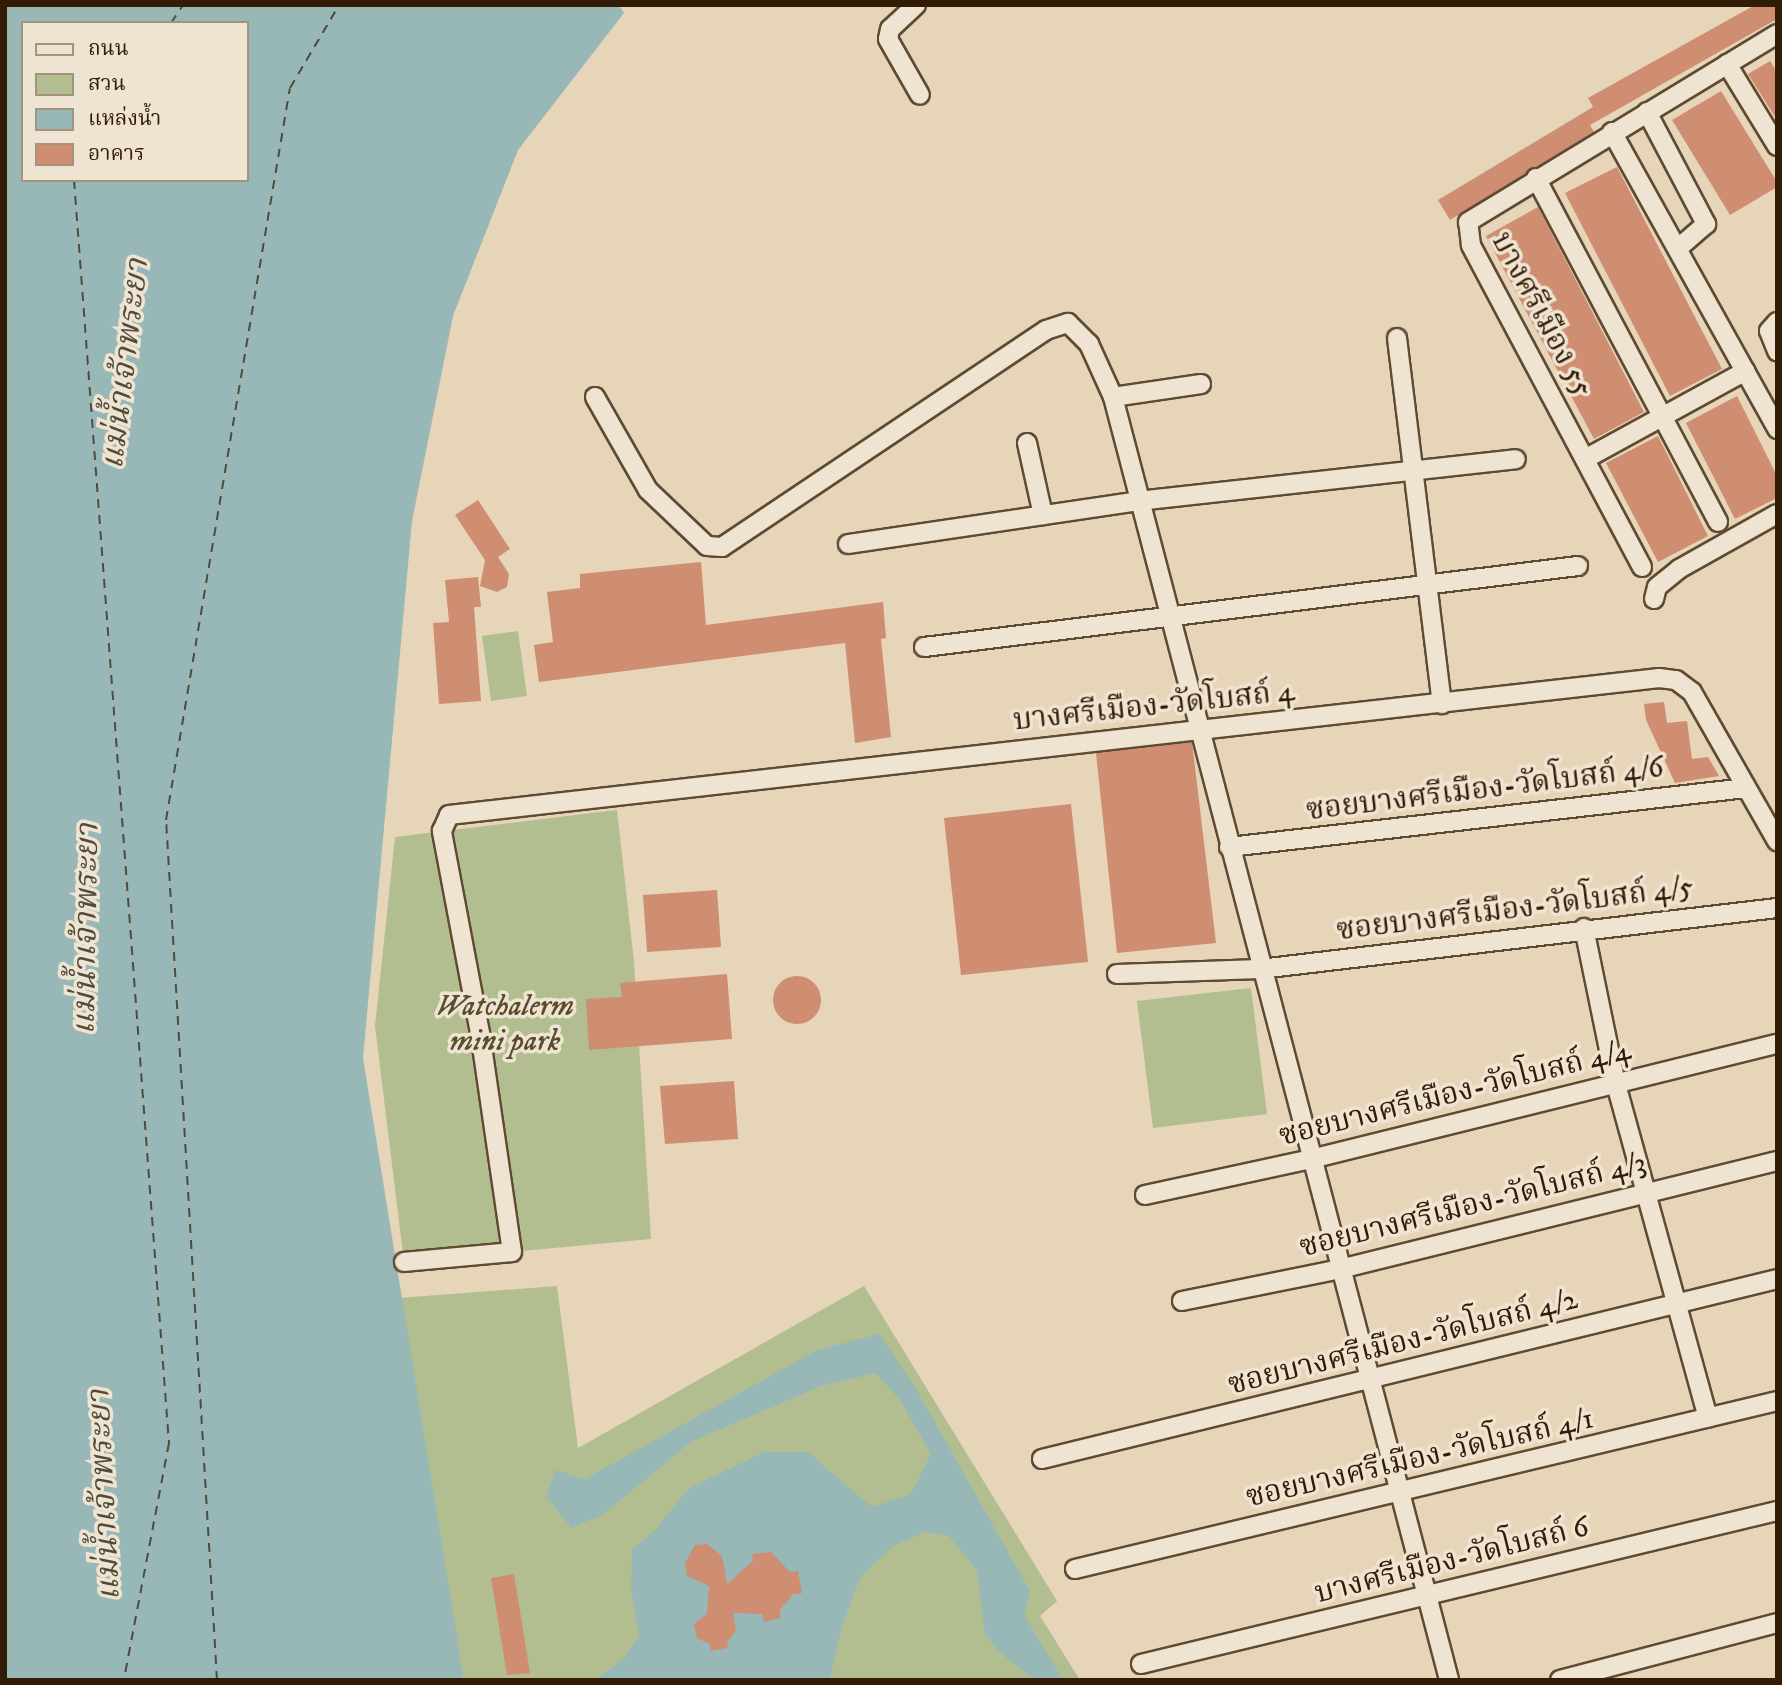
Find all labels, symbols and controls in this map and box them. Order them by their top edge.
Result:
legend [21,21,248,182]
text: ถนน [88,36,129,62]
text: สวน [88,71,126,97]
text: แหล่งน้ำ [88,106,161,132]
text: อาคาร [88,141,145,167]
street label: บางศรีเมือง 55 [1482,226,1600,404]
water label: แม่น้ำเจ้าพระยา [94,257,158,471]
street label: บางศรีเมือง-วัดโบสถ์ 4 [1012,674,1296,740]
street label: ซอยบางศรีเมือง-วัดโบสถ์ 4/6 [1304,750,1666,830]
water label: แม่น้ำเจ้าพระยา [66,823,108,1035]
street label: ซอยบางศรีเมือง-วัดโบสถ์ 4/5 [1335,870,1695,950]
park label: Watchalerm mini park [436,989,574,1060]
street label: ซอยบางศรีเมือง-วัดโบสถ์ 4/4 [1276,1033,1634,1155]
street label: ซอยบางศรีเมือง-วัดโบสถ์ 4/3 [1296,1146,1650,1266]
street label: ซอยบางศรีเมือง-วัดโบสถ์ 4/2 [1224,1282,1582,1404]
water label: แม่น้ำเจ้าพระยา [80,1388,130,1602]
street label: ซอยบางศรีเมือง-วัดโบสถ์ 4/1 [1243,1401,1597,1517]
street label: บางศรีเมือง-วัดโบสถ์ 6 [1311,1510,1593,1612]

